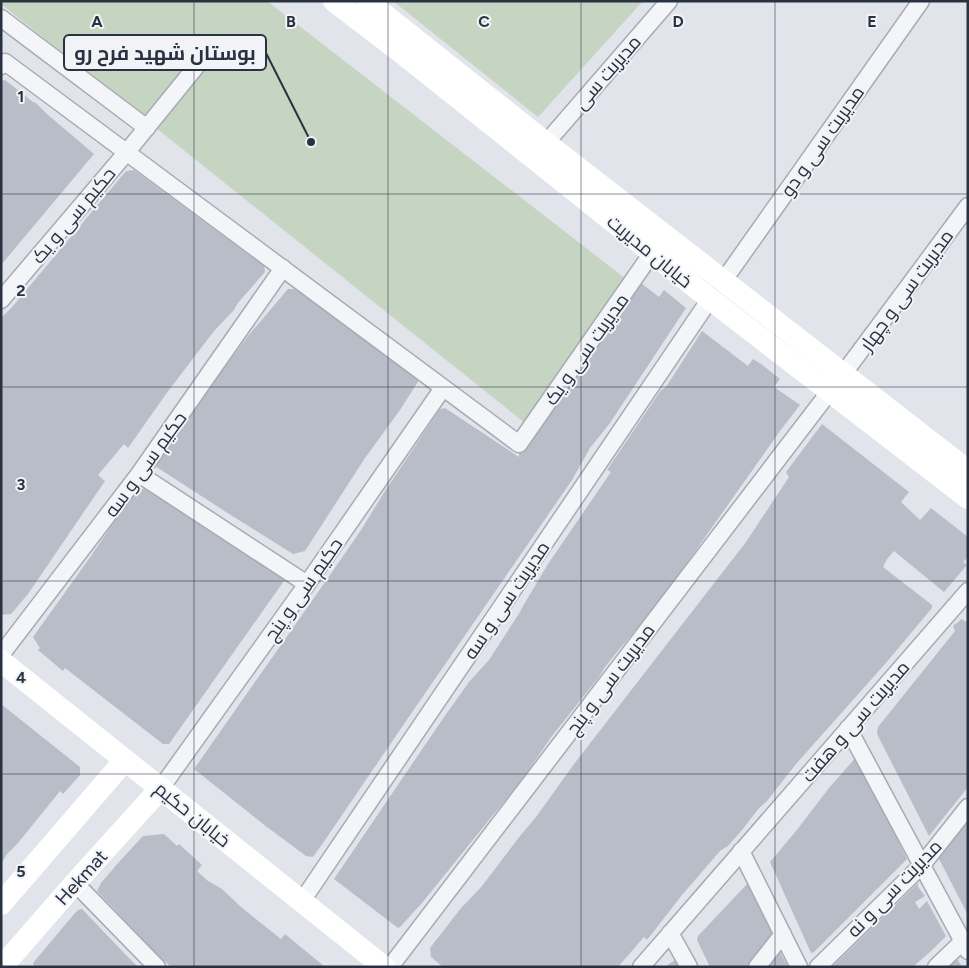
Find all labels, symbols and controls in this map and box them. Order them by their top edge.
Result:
text: A [91,12,103,31]
text: B [286,12,296,31]
text: C [478,12,490,31]
text: D [672,12,684,31]
text: E [867,12,877,31]
street label: مدیریت سی [569,30,646,114]
callout: بوستان شهید فرح رو [64,35,266,70]
text: بوستان شهید فرح رو [74,41,256,67]
street label: مدیریت سی و دو [776,81,869,201]
text: 1 [18,87,24,106]
street label: حکیم سی و یک [26,162,122,269]
street label: خیابان مدیریت [602,210,697,293]
street label: مدیریت سی و چهار [854,225,959,357]
text: 2 [16,281,26,300]
street label: مدیریت سی و یک [539,289,633,410]
street label: حکیم سی و سه [99,407,193,523]
text: 3 [17,475,26,494]
street label: حکیم سی و پنج [259,533,349,646]
street label: مدیریت سی و سه [458,537,554,664]
street label: مدیریت سی و پنج [561,619,661,741]
street label: مدیریت سی و هفت [796,656,914,787]
text: 4 [16,668,26,687]
street label: خیابان حکیم [149,777,235,853]
street label: مدیریت سی و نه [842,835,947,942]
street label: Hekmat [50,845,112,910]
text: 5 [16,862,26,881]

